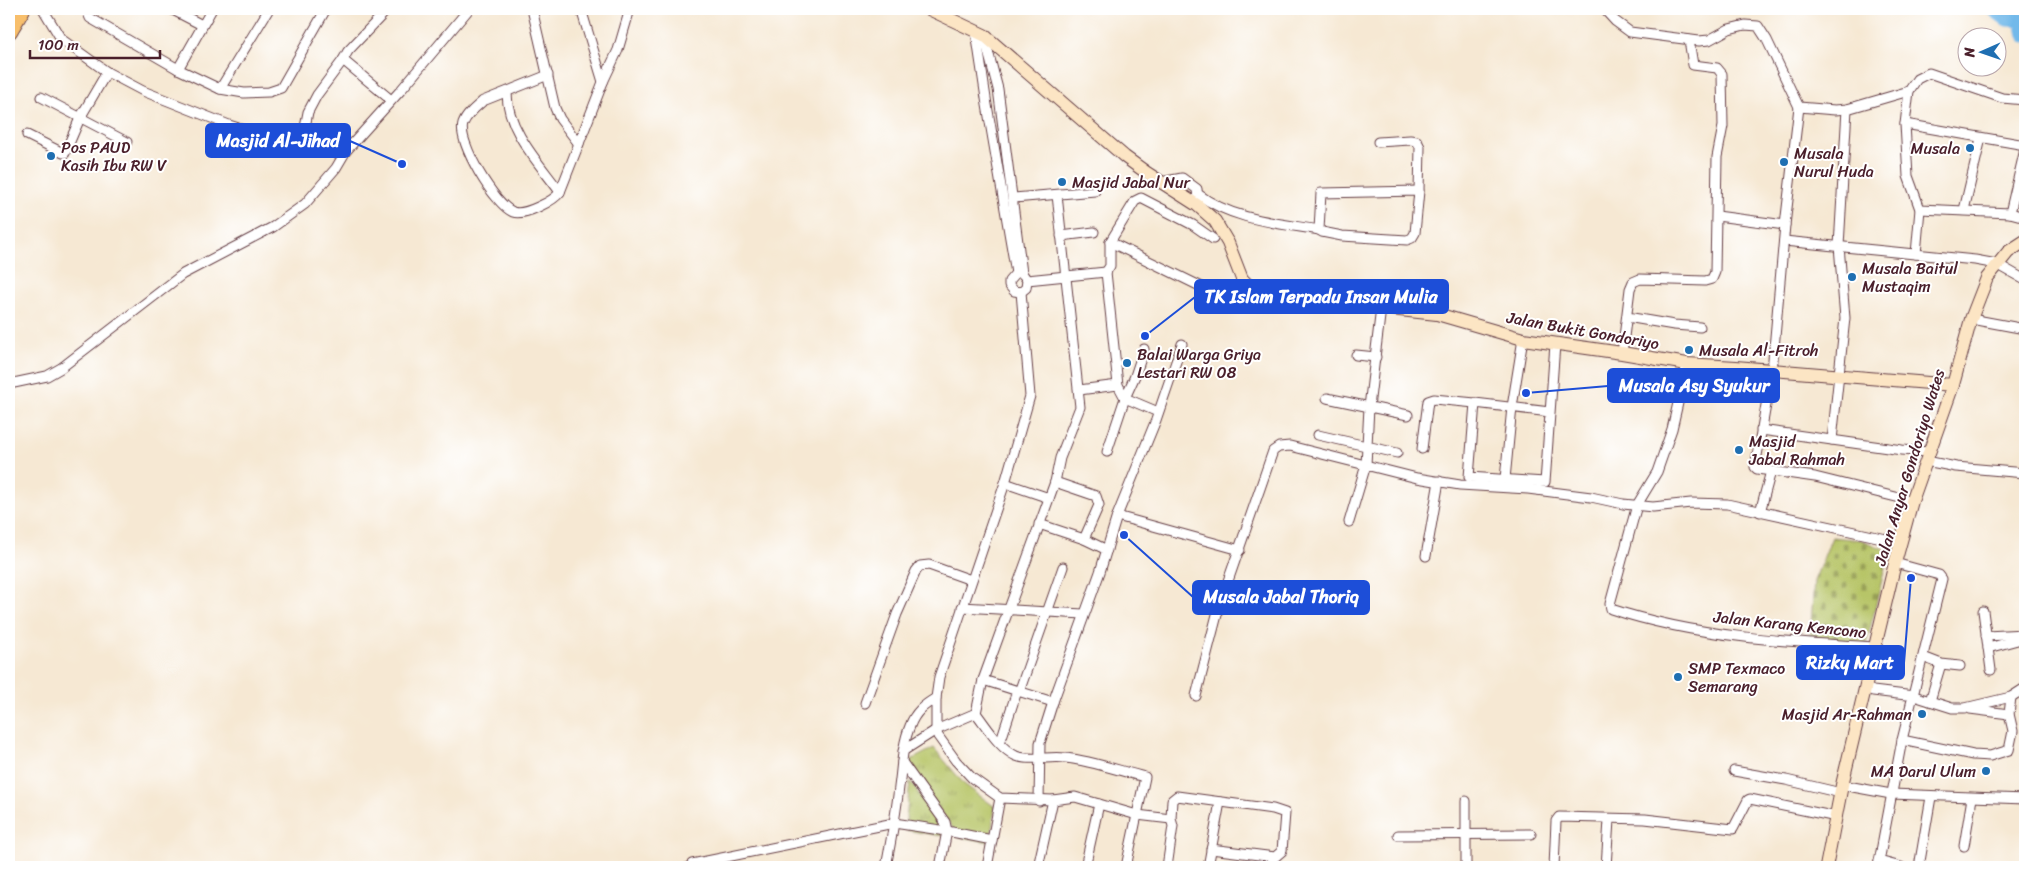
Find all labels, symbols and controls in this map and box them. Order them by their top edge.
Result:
scale bar [30,28,160,60]
north arrow [1956,28,2006,78]
text: 100 m [38,32,79,58]
text: N [1957,47,1982,59]
callout: Masjid Al-Jihad [206,124,350,157]
text: Masjid Al-Jihad [215,125,341,157]
place label: Pos PAUD Kasih Ibu RW V [61,133,167,180]
place label: Musala [1910,134,1960,163]
place label: Musala Nurul Huda [1794,139,1874,186]
marker: Musala [1964,142,1976,154]
marker: Pos PAUD Kasih Ibu RW V [45,150,57,162]
marker: Musala Nurul Huda [1778,156,1790,168]
place label: Masjid Jabal Nur [1072,168,1192,197]
marker: Masjid Jabal Nur [1056,176,1068,188]
place label: Musala Baitul Mustaqim [1862,254,1958,301]
marker: Musala Baitul Mustaqim [1846,271,1858,283]
callout: TK Islam Terpadu Insan Mulia [1195,280,1448,313]
text: TK Islam Terpadu Insan Mulia [1204,281,1439,313]
street label: Jalan Bukit Gondoriyo [1503,303,1661,358]
place label: Musala Al-Fitroh [1699,336,1818,365]
place label: Balai Warga Griya Lestari RW 08 [1137,340,1261,387]
marker: Musala Al-Fitroh [1683,344,1695,356]
marker: Balai Warga Griya Lestari RW 08 [1121,357,1133,369]
street label: Jalan Anyar Gondoriyo Wates [1865,365,1953,570]
callout: Musala Asy Syukur [1608,369,1779,402]
text: Musala Asy Syukur [1618,370,1771,402]
place label: Masjid Jabal Rahmah [1748,427,1845,474]
marker: Masjid Jabal Rahmah [1733,444,1745,456]
callout: Musala Jabal Thoriq [1193,581,1369,614]
text: Musala Jabal Thoriq [1202,581,1359,613]
street label: Jalan Karang Kencono [1711,602,1868,647]
callout: Rizky Mart [1797,646,1904,679]
text: Rizky Mart [1805,647,1894,679]
place label: SMP Texmaco Semarang [1688,654,1785,701]
marker: SMP Texmaco Semarang [1672,671,1684,683]
place label: Masjid Ar-Rahman [1782,700,1912,729]
marker: Masjid Ar-Rahman [1916,708,1928,720]
place label: MA Darul Ulum [1871,757,1976,786]
marker: MA Darul Ulum [1980,765,1992,777]

